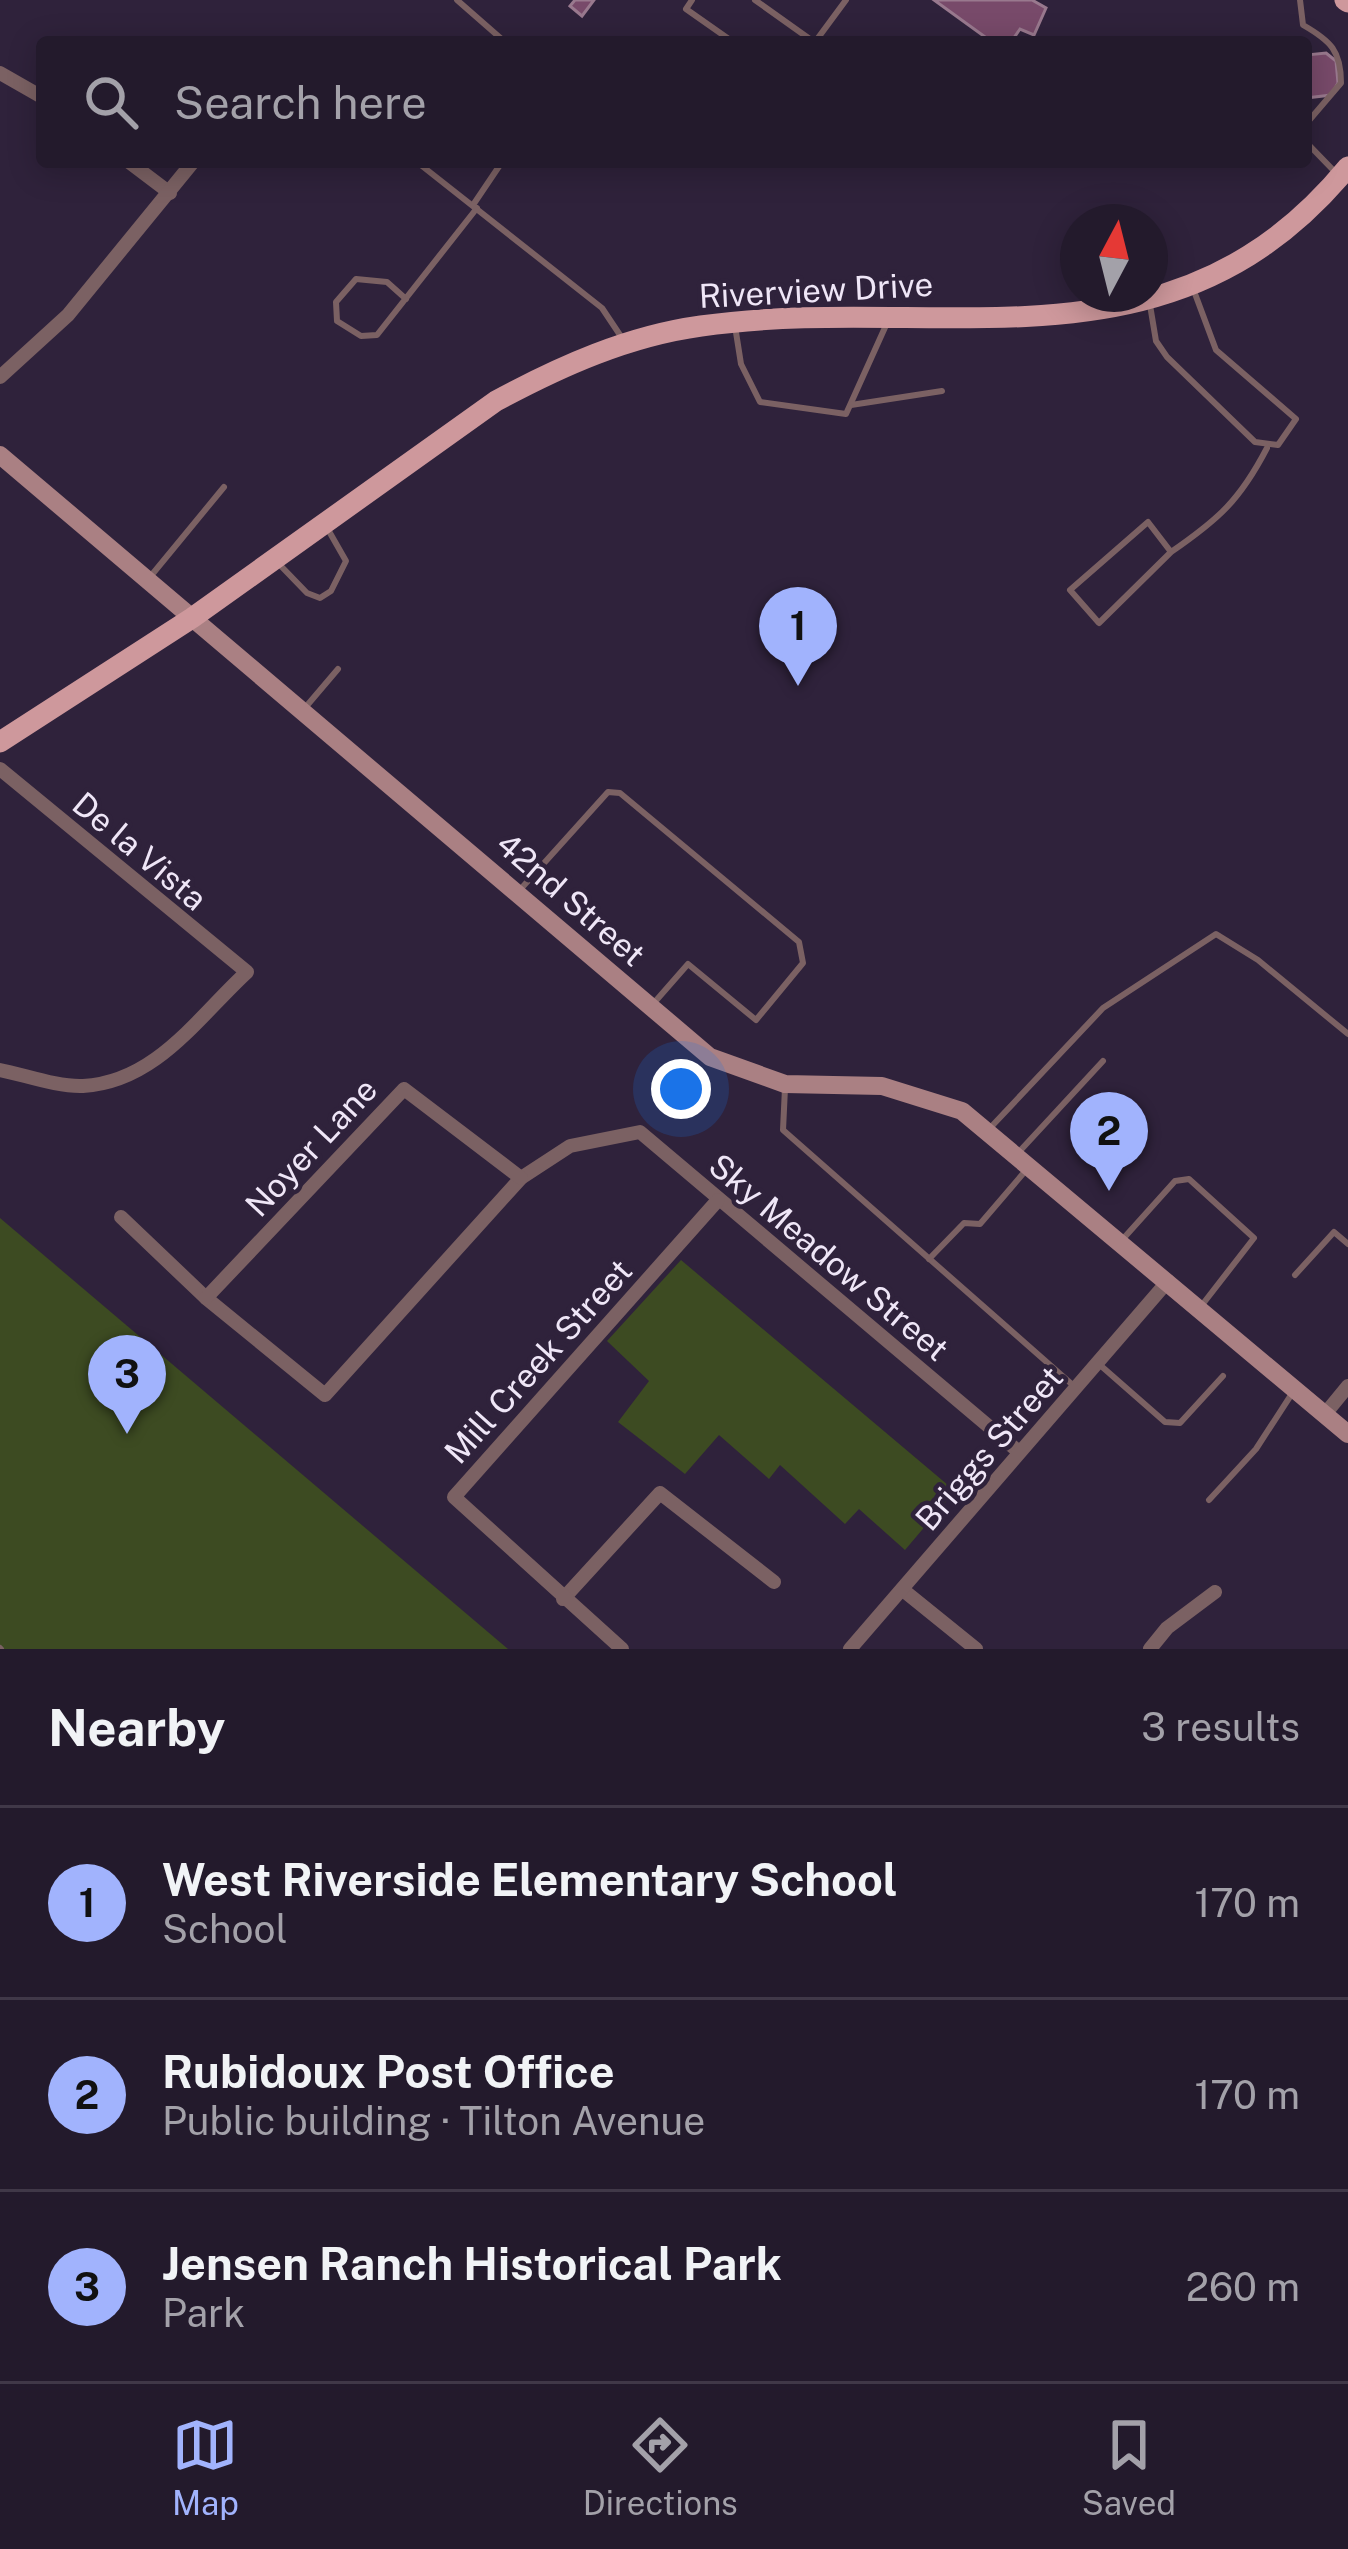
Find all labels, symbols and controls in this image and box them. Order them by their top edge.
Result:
search box [36,36,1312,168]
icon: search [78,69,144,135]
text: Search here [174,76,427,129]
north arrow [1060,204,1168,312]
street label: Riverview Drive [698,265,934,315]
pin: 1 [759,587,837,686]
street label: De la Vista [66,784,214,918]
street label: 42nd Street [489,824,653,974]
your location [651,1059,711,1119]
street label: Noyer Lane [238,1070,384,1224]
pin: 2 [1070,1092,1148,1191]
street label: Sky Meadow Street [702,1146,956,1368]
street label: Mill Creek Street [437,1251,639,1471]
pin: 3 [88,1335,166,1434]
street label: Briggs Street [908,1358,1070,1538]
text: Nearby [48,1698,225,1757]
text: 3 results [1141,1704,1300,1750]
text: West Riverside Elementary School [162,1853,898,1906]
text: 1 [79,1880,95,1926]
text: 170 m [1194,1880,1300,1926]
text: School [162,1906,287,1952]
text: Rubidoux Post Office [162,2045,615,2098]
text: 2 [75,2072,99,2118]
text: 170 m [1194,2072,1300,2118]
text: Public building · Tilton Avenue [162,2098,705,2144]
text: Jensen Ranch Historical Park [162,2237,782,2290]
text: 3 [74,2264,100,2310]
text: 260 m [1186,2264,1300,2310]
text: Park [162,2290,245,2336]
tab: Map [172,2412,239,2522]
tab: Directions [583,2412,738,2522]
tab: Saved [1082,2412,1176,2522]

